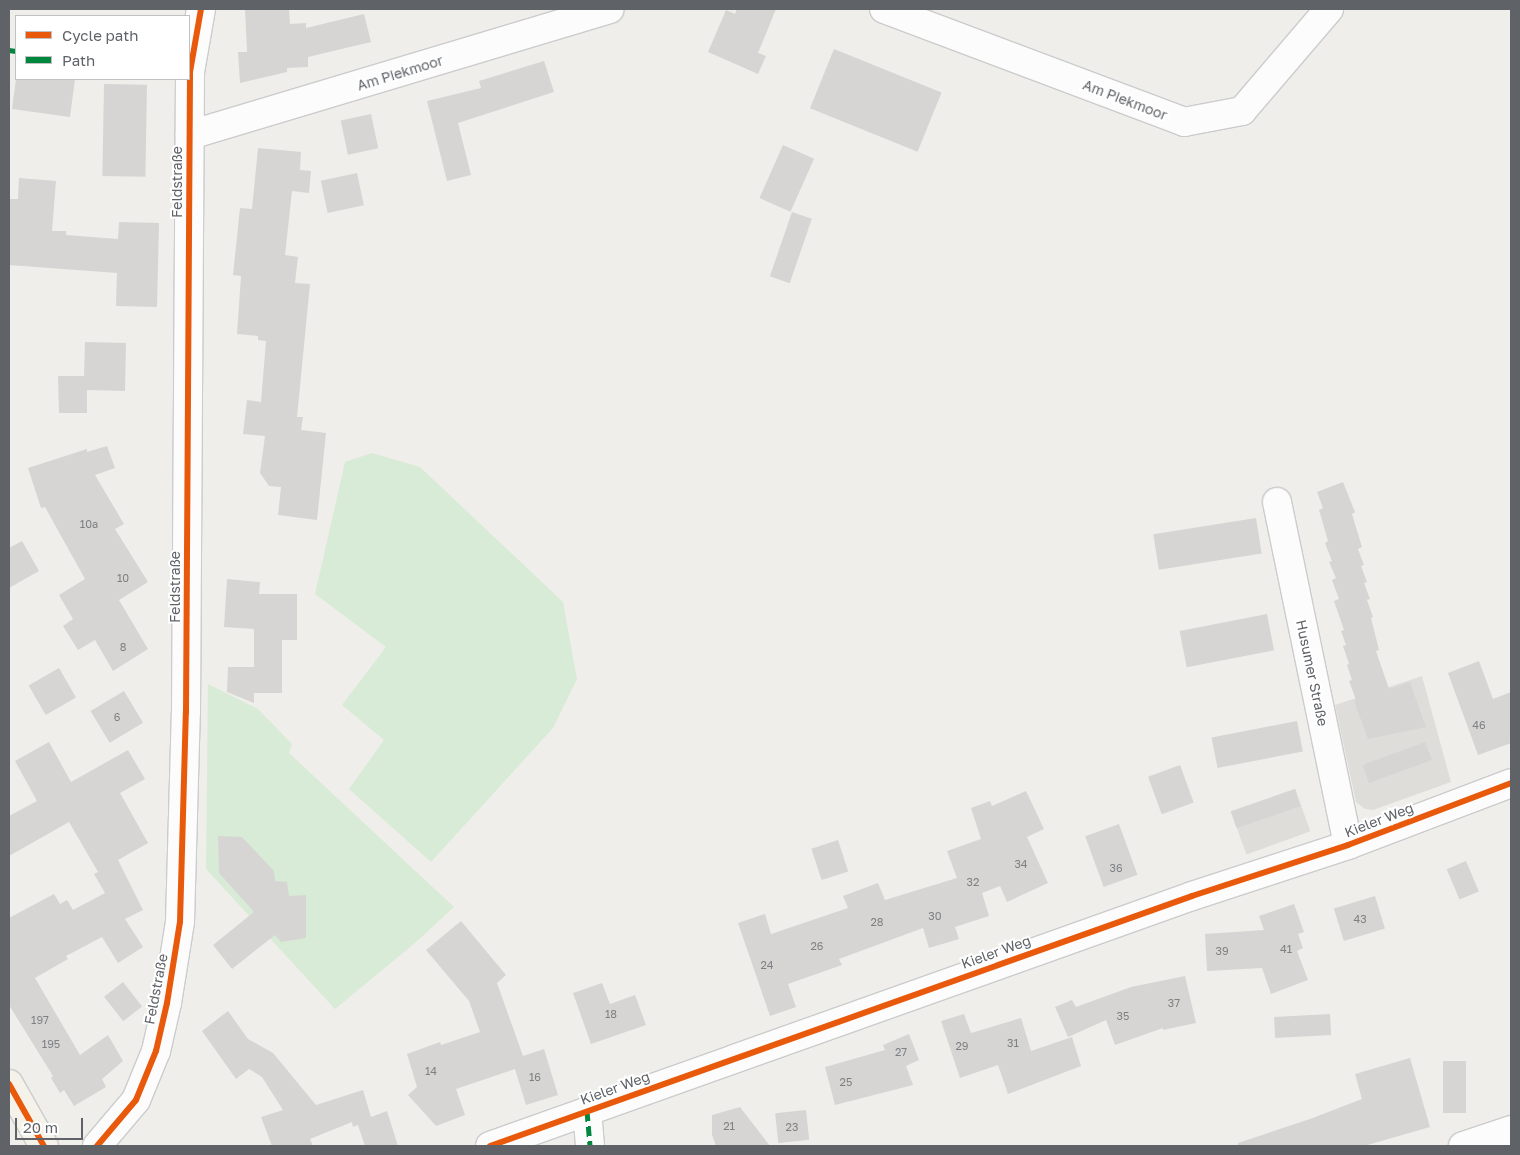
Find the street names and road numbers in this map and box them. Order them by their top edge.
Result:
street label: Am Piekmoor [355,52,445,94]
street label: Am Piekmoor [1081,76,1169,124]
street label: Feldstraße [169,146,185,218]
street label: Feldstraße [167,551,183,623]
street label: Husumer Straße [1293,618,1331,728]
street label: Kieler Weg [1342,799,1416,841]
street label: Kieler Weg [959,932,1033,972]
street label: Feldstraße [141,952,171,1026]
street label: Kieler Weg [578,1068,652,1108]

